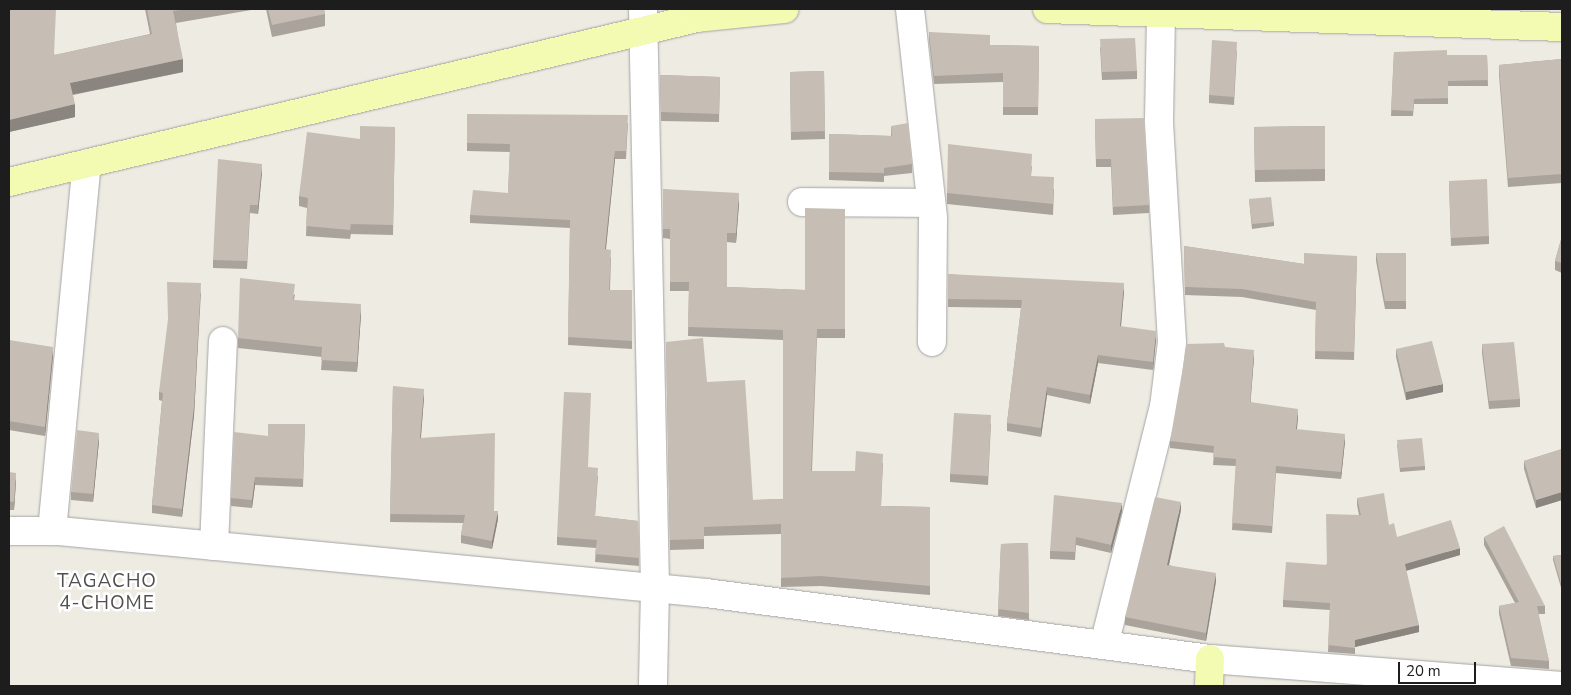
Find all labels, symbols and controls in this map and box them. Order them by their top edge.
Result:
district label: TAGACHO 4-CHOME [56,571,158,615]
scale bar [1401,652,1478,684]
text: 20 m [1406,661,1441,681]

